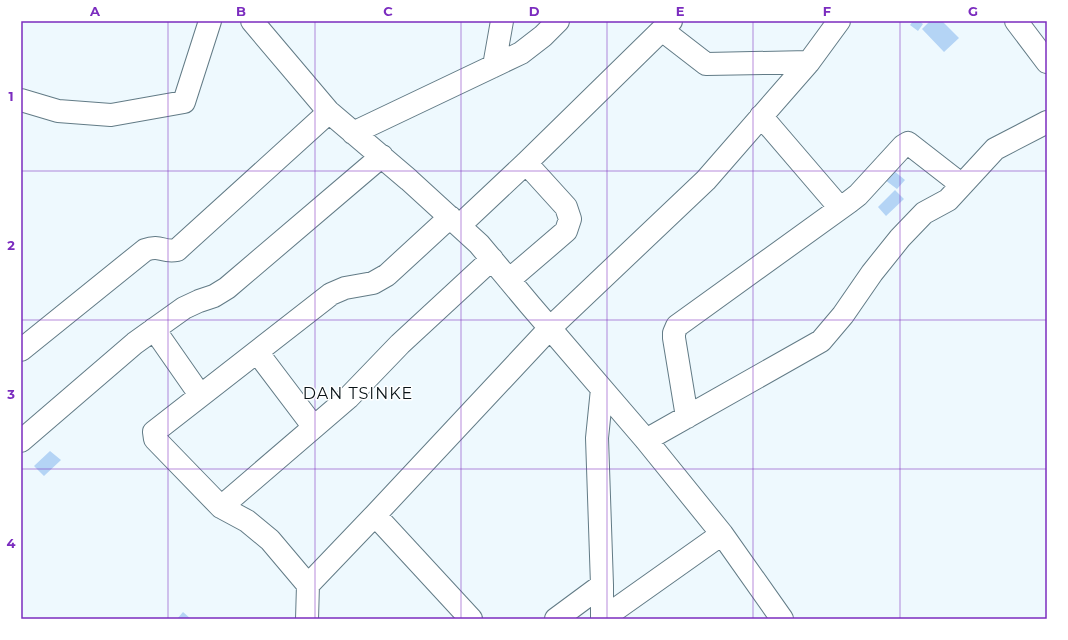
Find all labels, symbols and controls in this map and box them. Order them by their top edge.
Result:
text: A [89,3,101,19]
text: B [236,3,246,19]
text: C [383,3,393,19]
text: D [529,3,540,19]
text: E [676,3,685,19]
text: F [823,3,831,19]
text: G [968,3,978,19]
text: 1 [8,88,14,104]
text: 2 [7,237,15,253]
district label: DAN TSINKE [303,384,413,403]
text: 3 [6,386,15,402]
text: 4 [7,535,16,551]

